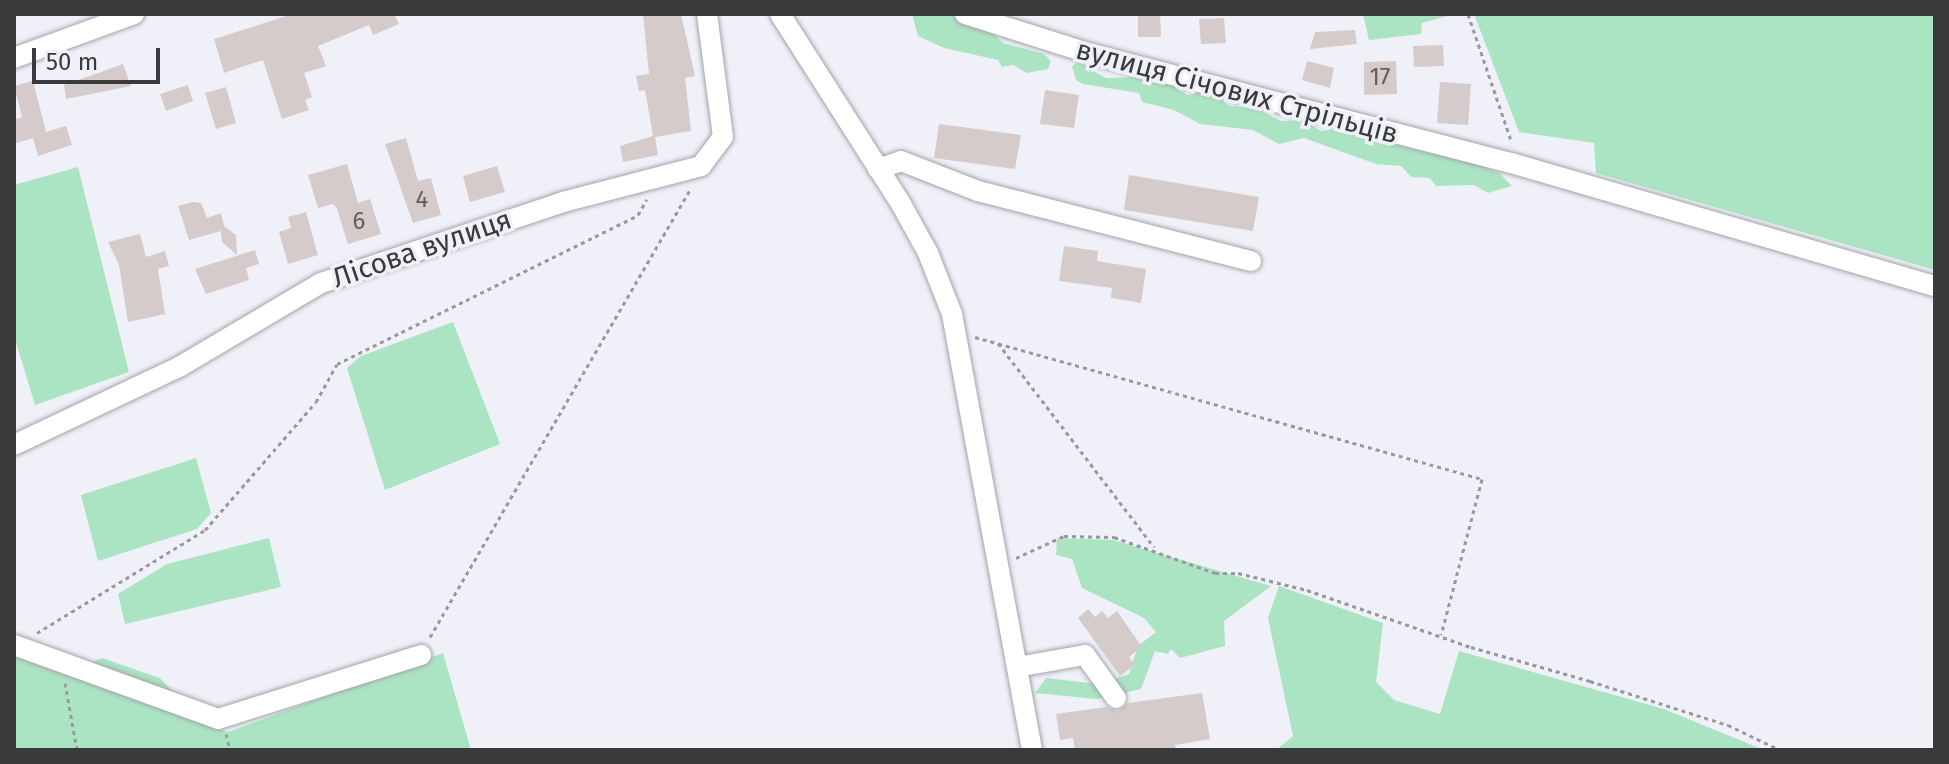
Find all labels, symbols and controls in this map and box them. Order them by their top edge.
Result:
scale bar [36,32,164,82]
street label: вулиця Січових Стрільців [1072,33,1402,151]
text: 50 m [46,48,98,76]
house number: 17 [1369,64,1391,92]
house number: 4 [416,186,428,214]
street label: Лісова вулиця [328,203,516,295]
house number: 6 [353,208,365,236]

